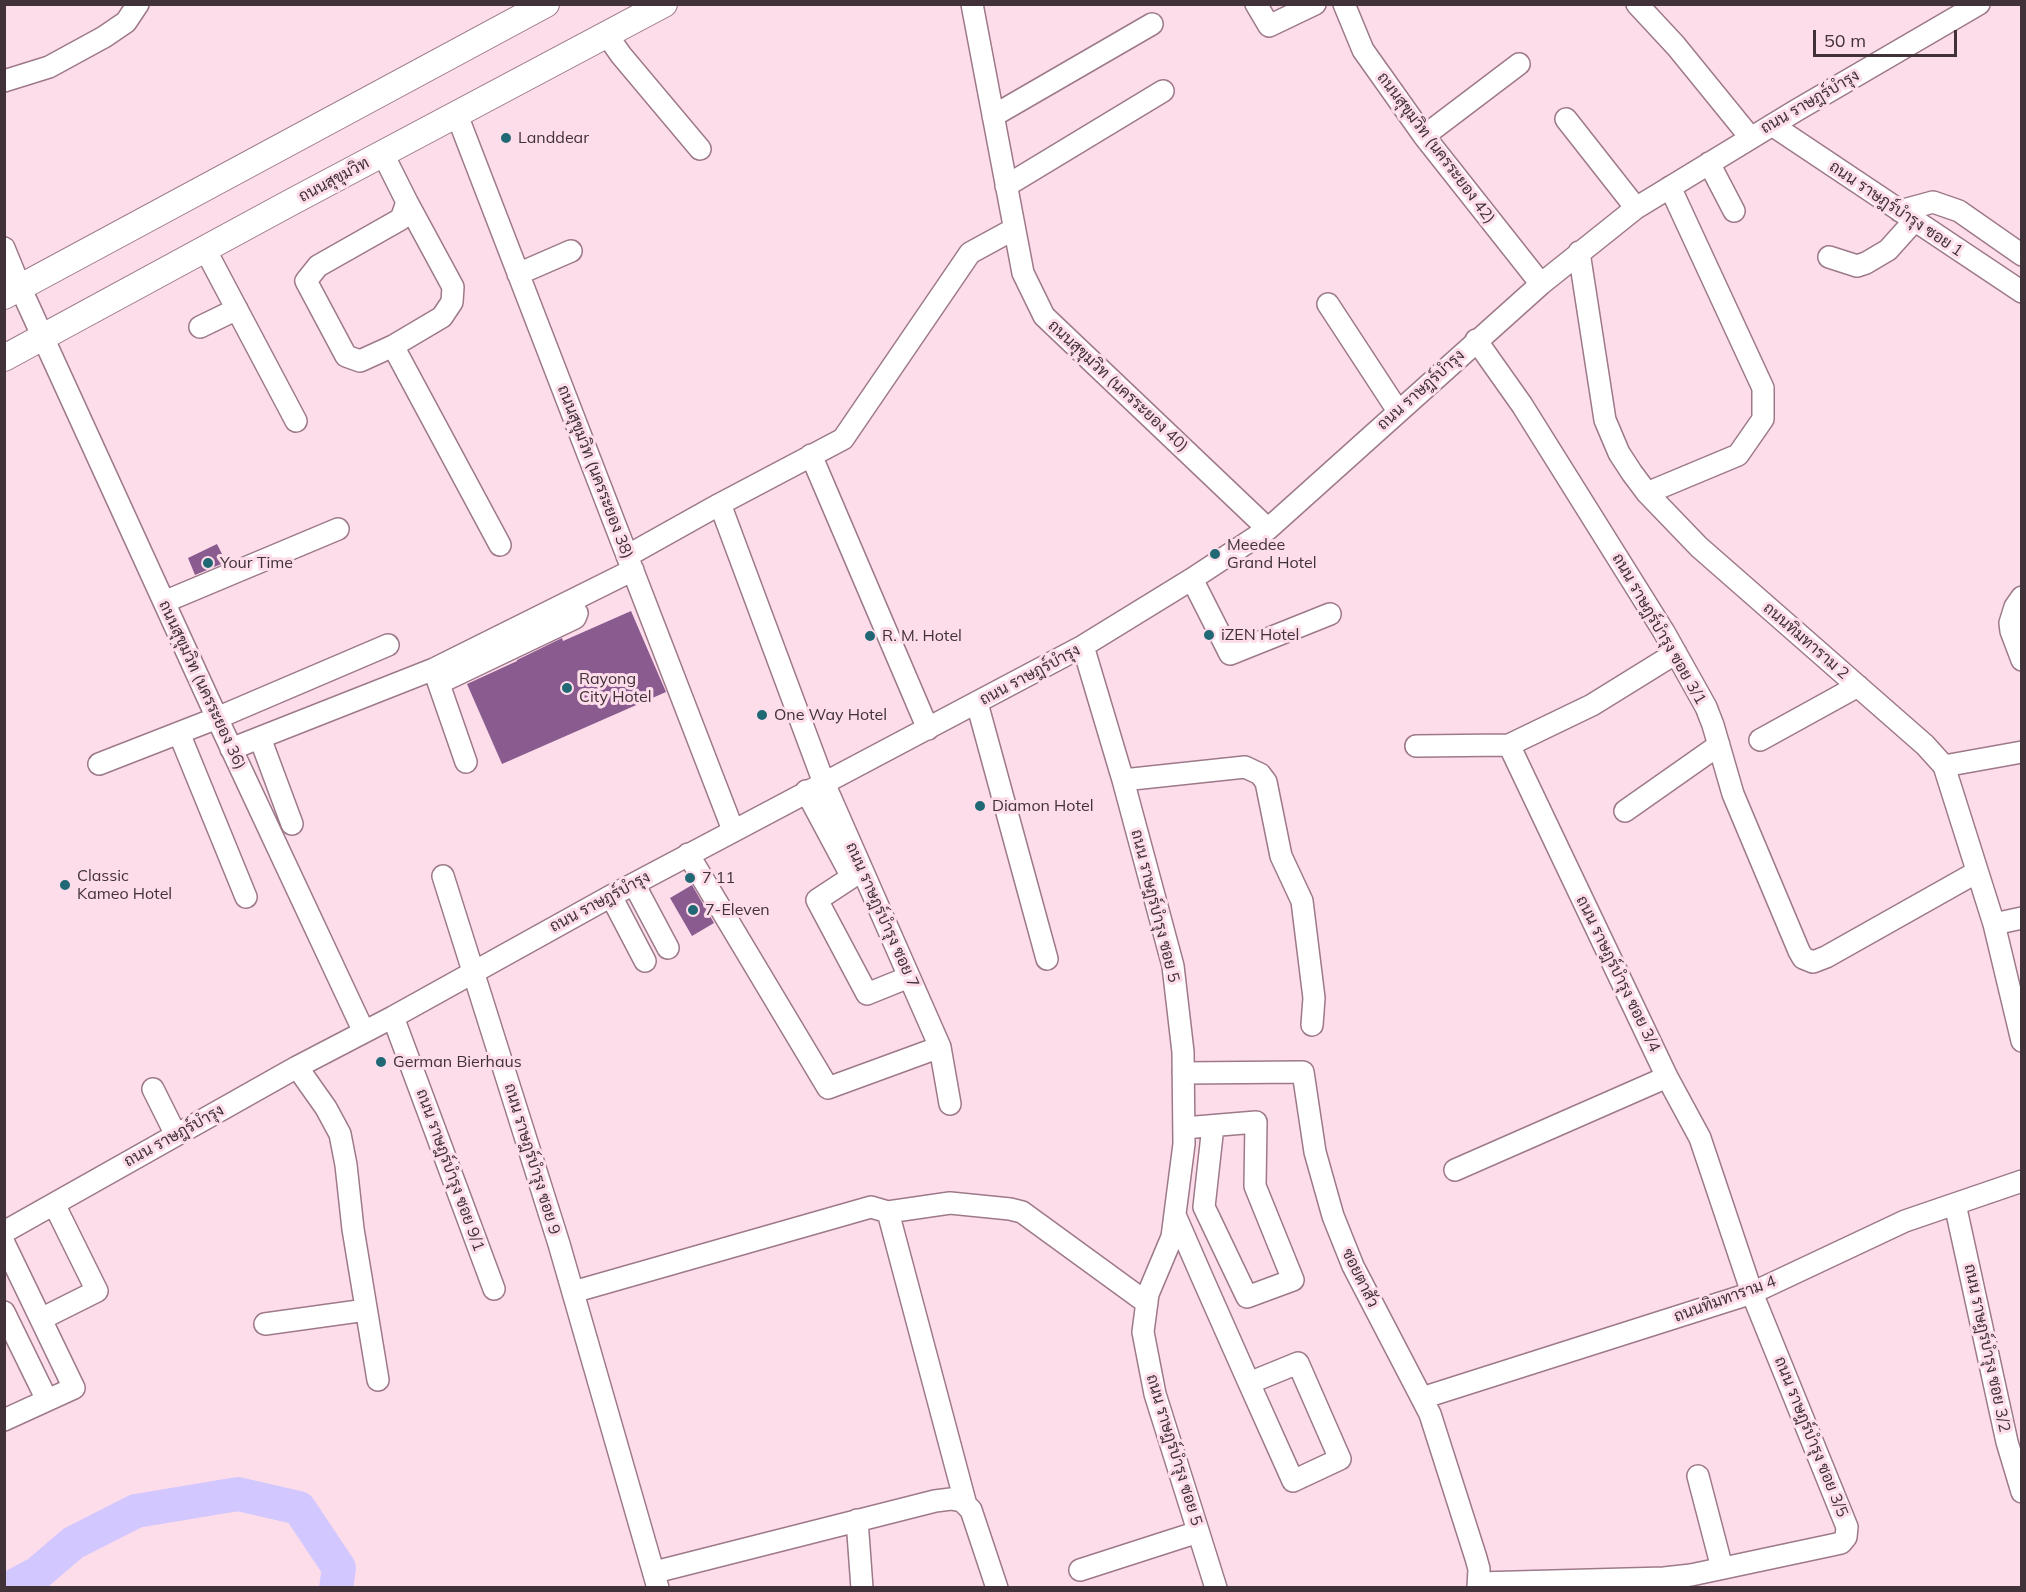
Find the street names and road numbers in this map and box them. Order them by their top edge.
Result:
street label: ถนน ราษฎร์บำรุง [1757,66,1863,138]
street label: ถนนสุขุมวิท (นครระยอง 42) [1373,69,1499,227]
street label: ถนนสุขุมวิท [296,153,372,207]
street label: ถนน ราษฎร์บำรุง ซอย 1 [1825,157,1967,261]
street label: ถนนสุขุมวิท (นครระยอง 40) [1044,316,1192,456]
street label: ถนน ราษฎร์บำรุง [1373,346,1469,434]
street label: ถนนสุขุมวิท (นครระยอง 38) [553,382,637,562]
street label: ถนน ราษฎร์บำรุง ซอย 3/1 [1608,550,1710,708]
street label: ถนนสุขุมวิท (นครระยอง 36) [154,597,250,773]
street label: ถนนทิมทาราม 2 [1759,599,1853,683]
street label: ถนน ราษฎร์บำรุง [977,641,1083,709]
street label: ถนน ราษฎร์บำรุง ซอย 5 [1127,827,1183,985]
street label: ถนน ราษฎร์บำรุง ซอย 7 [841,839,923,991]
street label: ถนน ราษฎร์บำรุง [547,868,653,936]
street label: ถนน ราษฎร์บำรุง ซอย 3/4 [1572,893,1664,1055]
street label: ถนน ราษฎร์บำรุง ซอย 9 [500,1081,564,1237]
street label: ถนน ราษฎร์บำรุง ซอย 9/1 [412,1086,488,1254]
street label: ถนน ราษฎร์บำรุง [121,1101,227,1171]
street label: ซอยตาสัว [1337,1245,1383,1311]
street label: ถนน ราษฎร์บำรุง ซอย 3/2 [1960,1262,2014,1434]
street label: ถนนทิมทาราม 4 [1671,1272,1779,1326]
street label: ถนน ราษฎร์บำรุง ซอย 3/5 [1770,1354,1852,1520]
street label: ถนน ราษฎร์บำรุง ซอย 5 [1142,1372,1206,1528]

